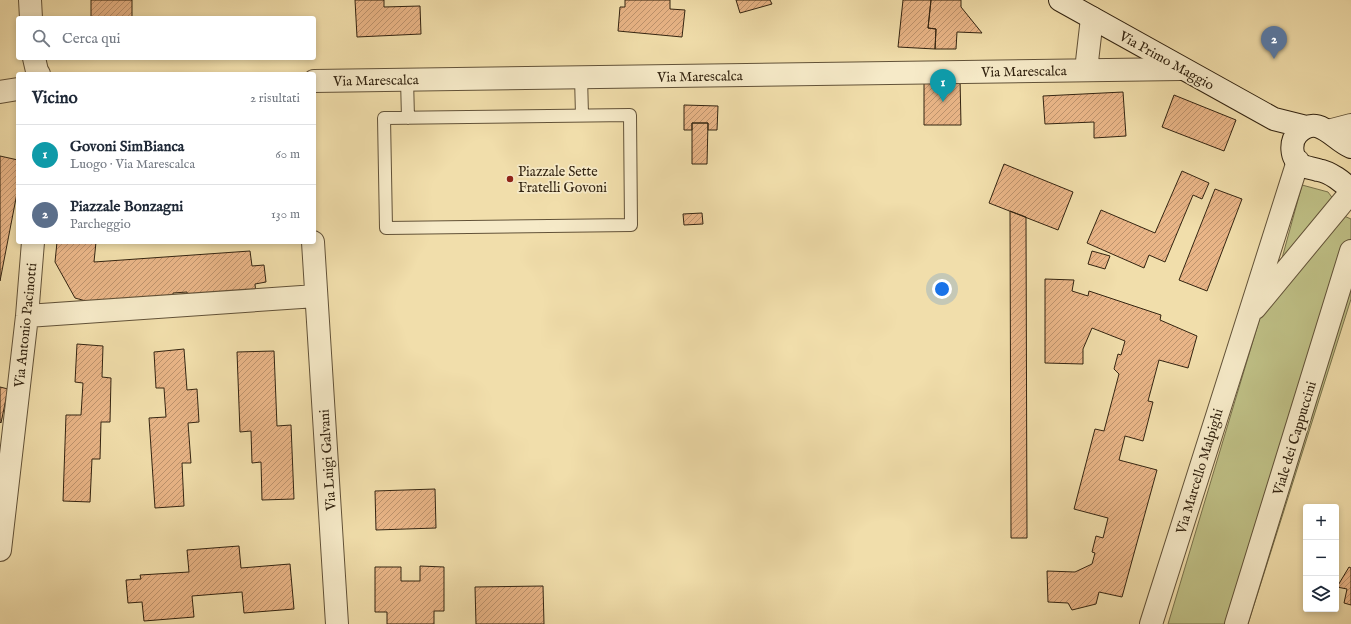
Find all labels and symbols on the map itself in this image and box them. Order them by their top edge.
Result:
pin: 2 [1261,26,1287,59]
street label: Via Primo Maggio [1115,27,1218,95]
street label: Via Marescalca [980,62,1068,82]
street label: Via Marescalca [656,67,744,87]
pin: 1 [930,69,956,102]
street label: Via Marescalca [332,71,420,91]
place label: Piazzale Sette Fratelli Govoni [518,163,607,197]
marker: Piazzale Sette Fratelli Govoni [505,174,515,184]
street label: Via Antonio Pacinotti [10,262,42,389]
your location [932,279,952,299]
street label: Viale dei Cappuccini [1269,379,1321,498]
street label: Via Marcello Malpighi [1172,406,1228,537]
street label: Via Luigi Galvani [315,408,341,512]

